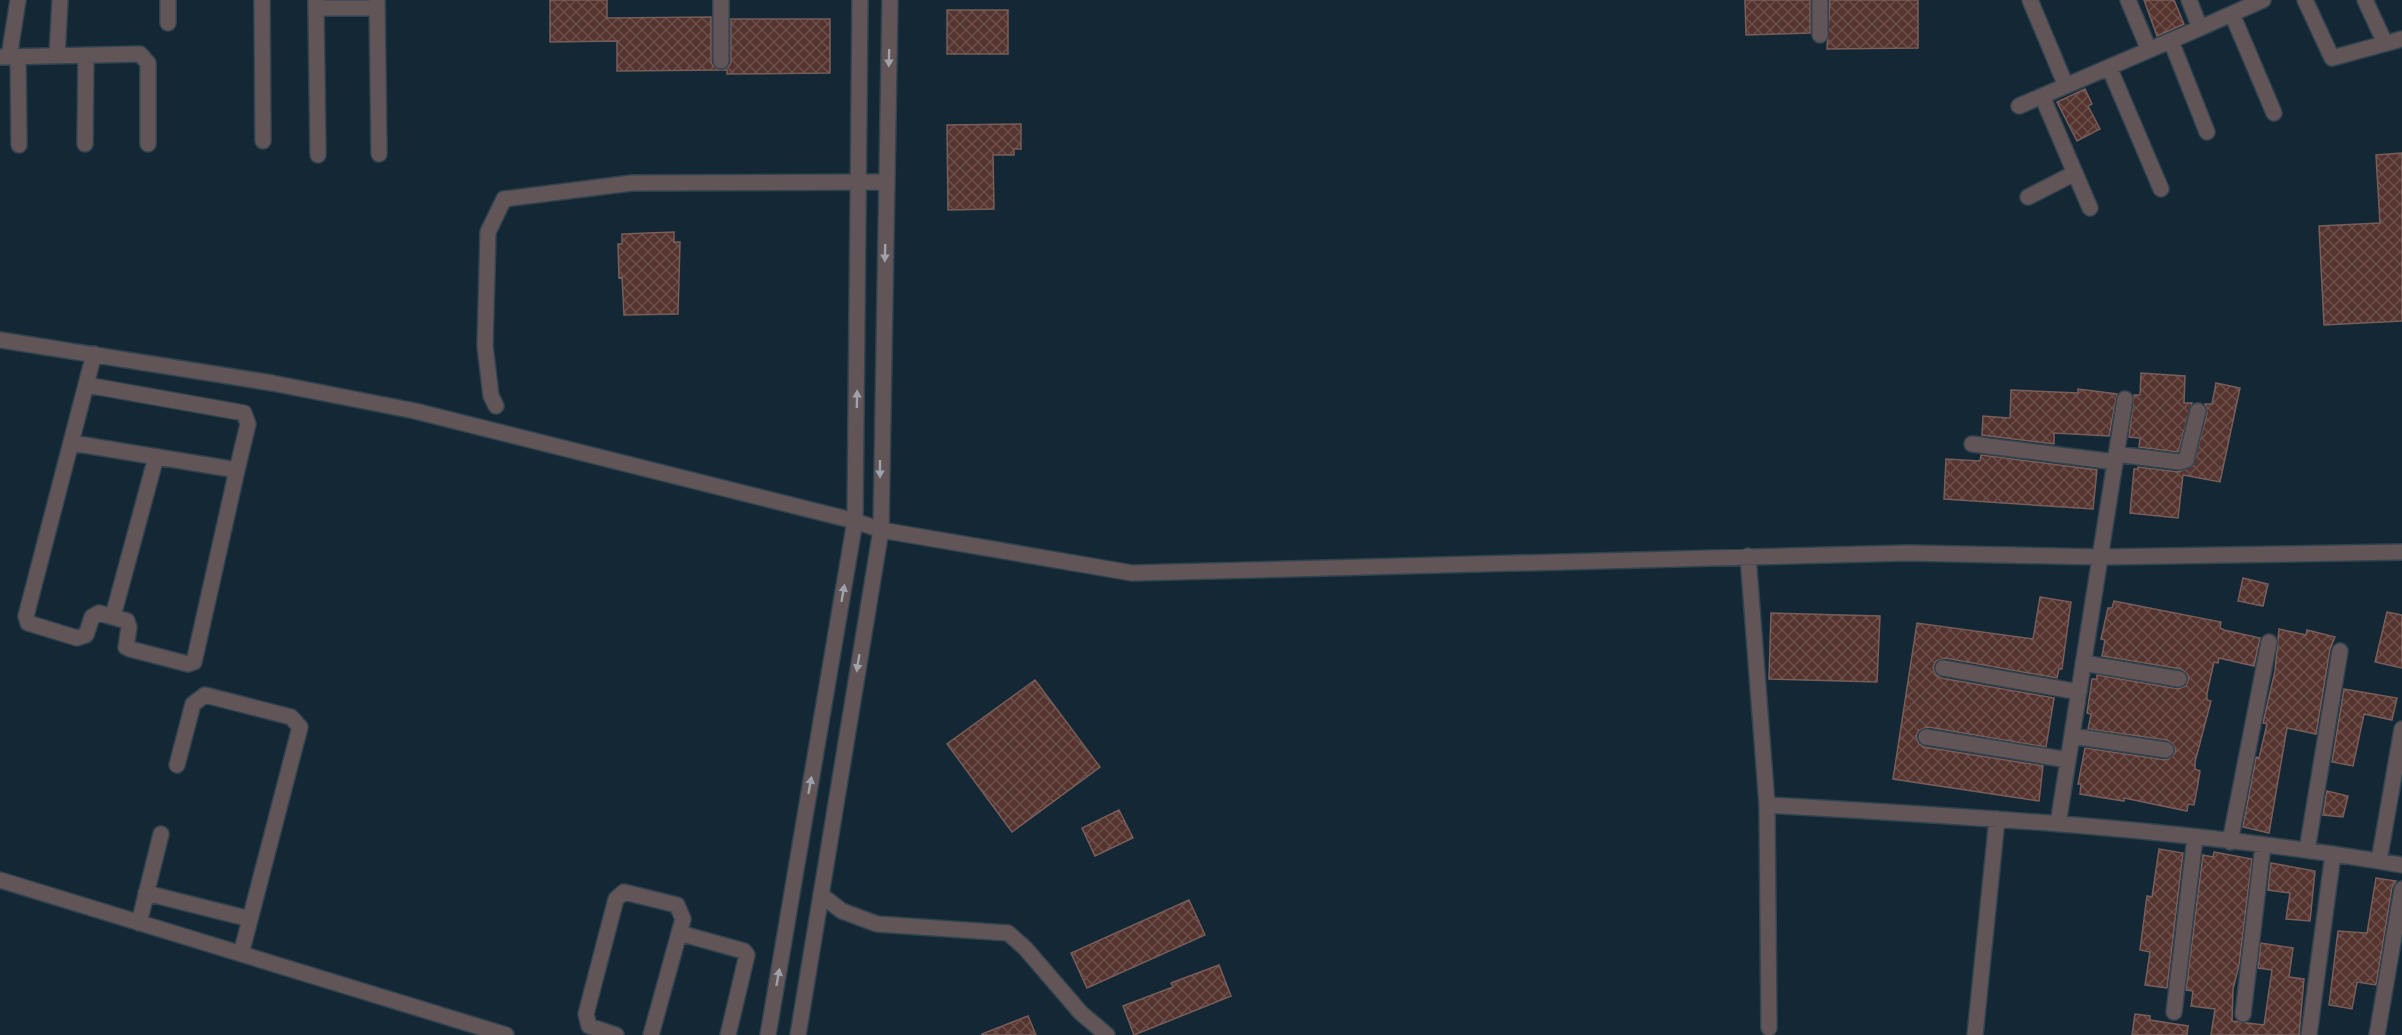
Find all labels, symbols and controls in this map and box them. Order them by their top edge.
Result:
one-way arrow [884,49,894,68]
one-way arrow [880,244,889,263]
one-way arrow [852,389,862,408]
one-way arrow [876,460,885,479]
one-way arrow [839,583,848,602]
one-way arrow [854,653,863,672]
one-way arrow [806,775,815,794]
one-way arrow [773,968,782,987]

